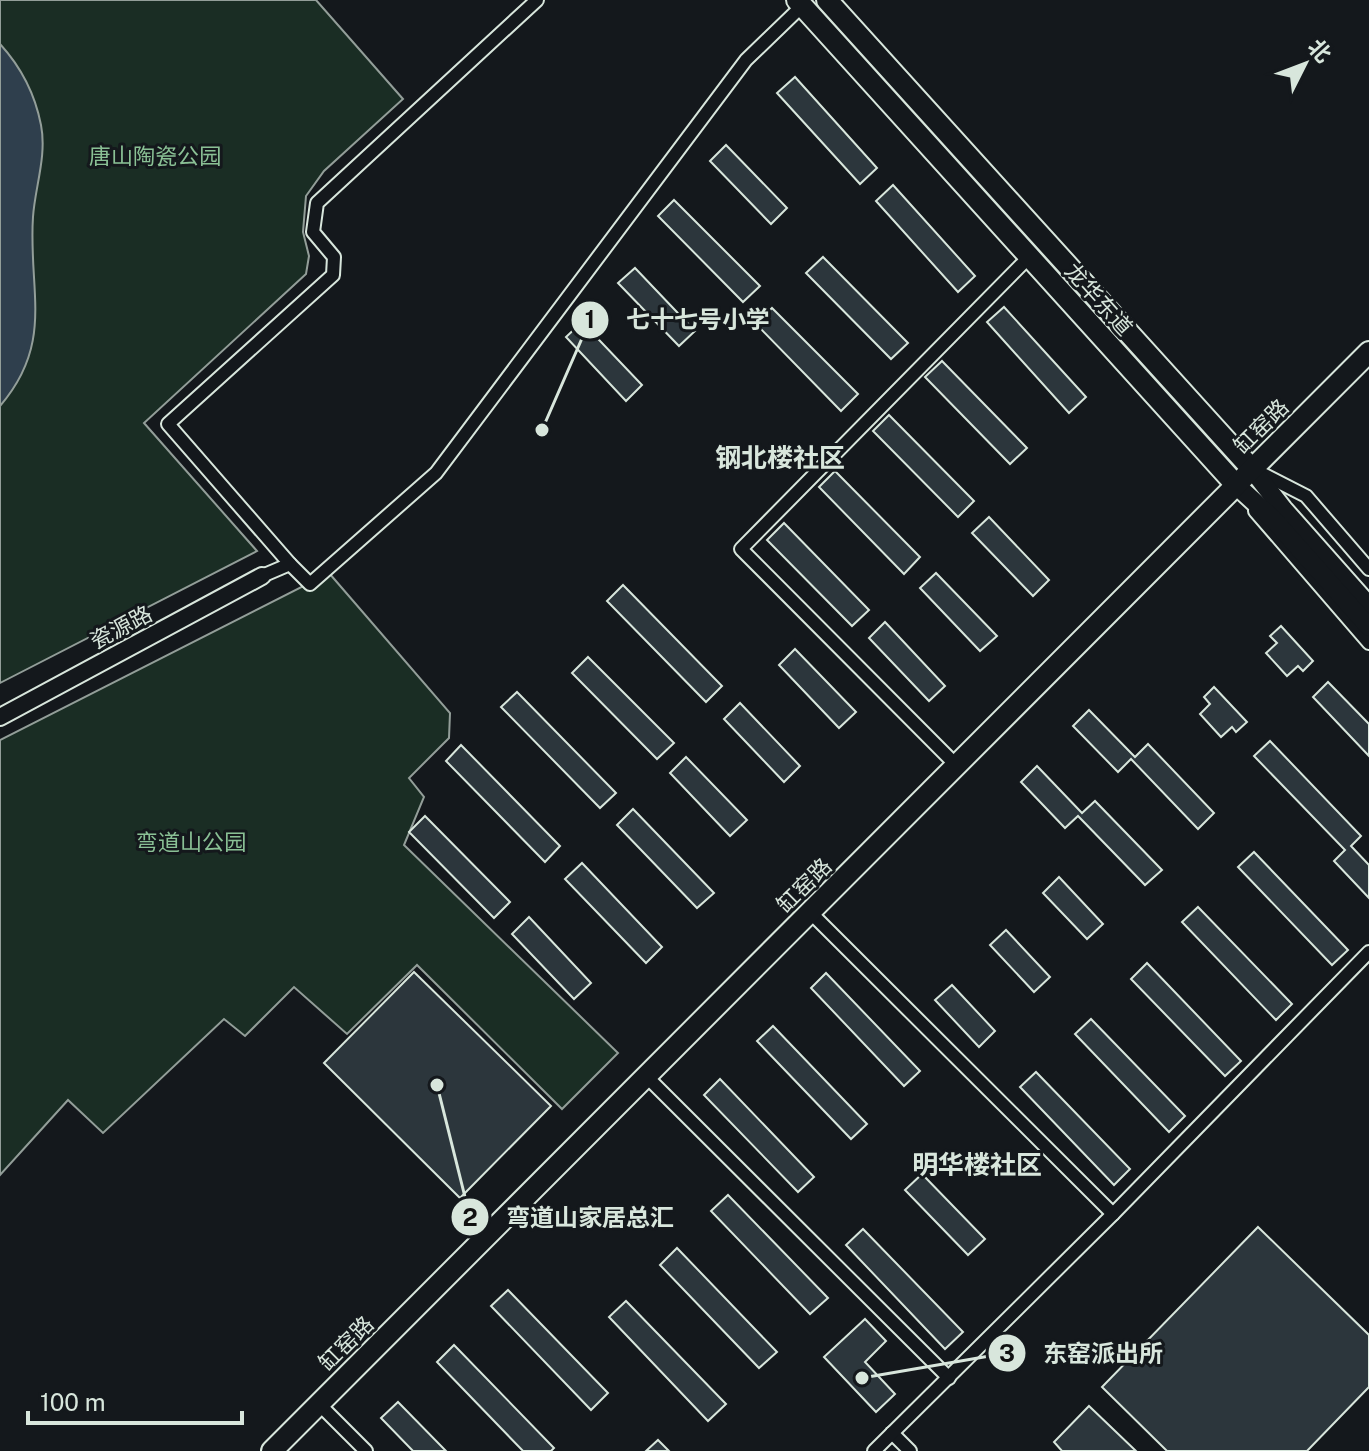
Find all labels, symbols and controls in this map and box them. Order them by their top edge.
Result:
north arrow [1265,24,1345,104]
text: 北 [1303,34,1337,67]
park label: 唐山陶瓷公园 [89,143,221,169]
street label: 龙华东道 [1060,258,1138,340]
callout: 七十七号小学 [570,296,786,344]
text: 1 [585,305,595,333]
text: 七十七号小学 [626,305,770,333]
street label: 缸窑路 [1228,393,1294,459]
district label: 钢北楼社区 [715,442,845,473]
street label: 瓷源路 [86,600,156,654]
park label: 弯道山公园 [136,829,246,855]
street label: 缸窑路 [771,852,837,918]
district label: 明华楼社区 [912,1149,1042,1180]
callout: 弯道山家居总汇 [450,1193,690,1241]
text: 2 [462,1203,478,1231]
text: 弯道山家居总汇 [506,1203,674,1231]
street label: 缸窑路 [313,1310,379,1376]
callout: 东窑派出所 [987,1329,1179,1377]
text: 3 [999,1339,1015,1367]
text: 东窑派出所 [1043,1339,1163,1367]
scale bar [28,1375,242,1425]
text: 100 m [40,1388,106,1416]

